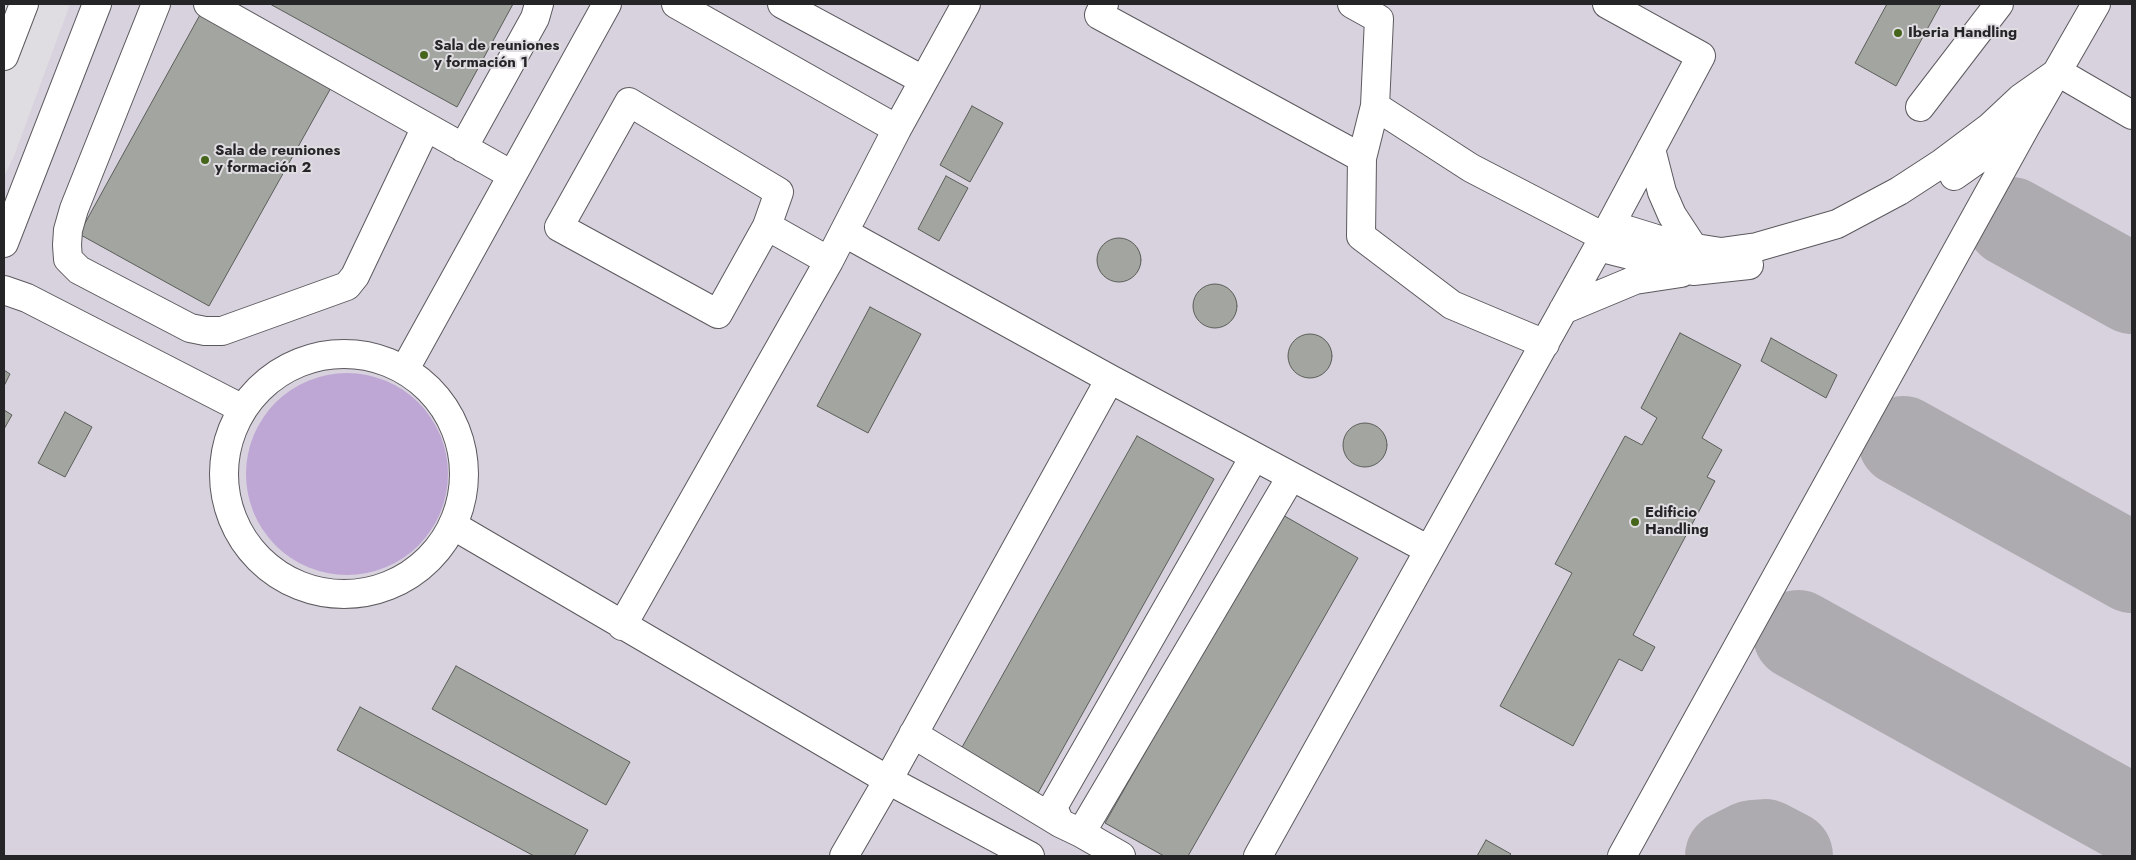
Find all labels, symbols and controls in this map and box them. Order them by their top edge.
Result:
place label: Iberia Handling [1908,24,2017,42]
marker: Iberia Handling [1892,27,1904,39]
place label: Sala de reuniones y formación 1 [434,37,559,72]
marker: Sala de reuniones y formación 1 [418,49,430,61]
place label: Sala de reuniones y formación 2 [215,142,340,177]
marker: Sala de reuniones y formación 2 [199,154,211,166]
place label: Edificio Handling [1645,504,1709,539]
marker: Edificio Handling [1629,516,1641,528]

